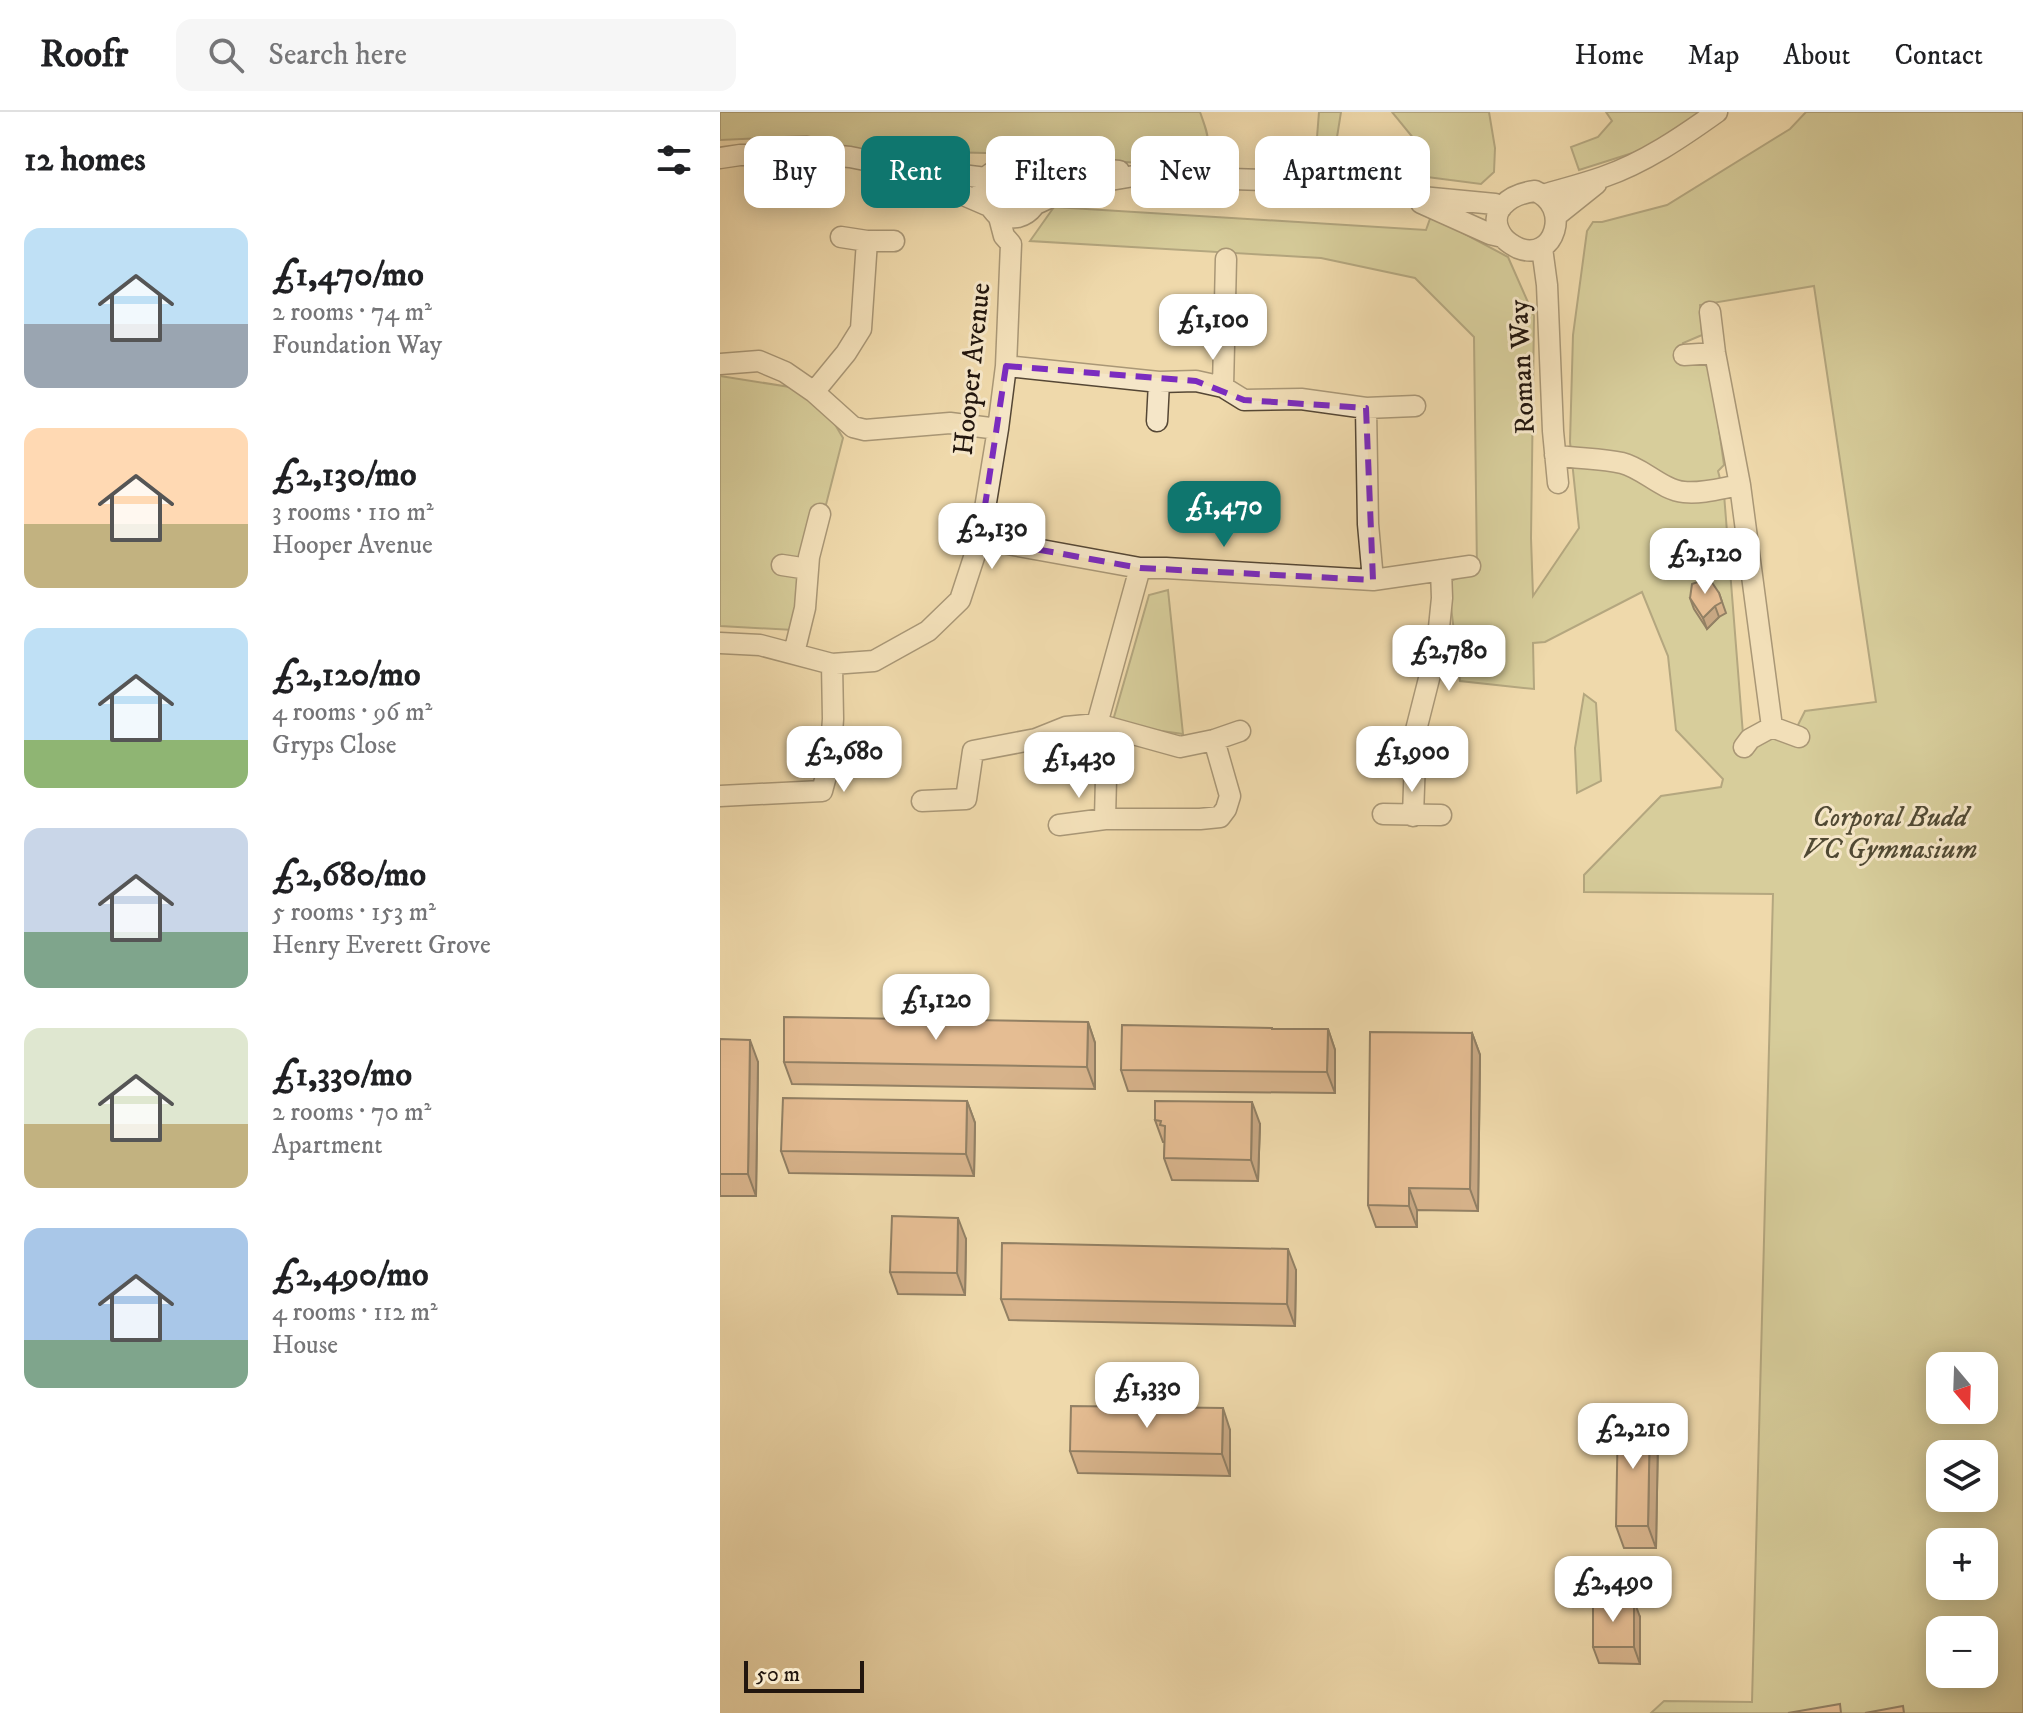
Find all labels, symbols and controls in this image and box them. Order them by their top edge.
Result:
search box [176,19,736,91]
text: Roofr [40,31,128,79]
icon: search [204,33,248,77]
text: Search here [268,37,407,74]
text: Home [1575,38,1644,73]
text: Map [1688,38,1739,73]
text: About [1783,38,1850,73]
text: Contact [1894,38,1983,73]
chip: Buy [744,136,845,208]
chip: Rent [861,136,970,208]
chip: Filters [986,136,1115,208]
chip: New [1131,136,1239,208]
chip: Apartment [1255,136,1430,208]
icon: filters [652,138,696,182]
text: 12 homes [24,139,146,181]
text: £1,470/mo [272,254,424,296]
icon: home [88,260,184,356]
street label: Hooper Avenue [946,281,998,457]
pin: £1,100 [1148,294,1278,362]
text: 2 rooms · 74 m² [272,296,432,329]
street label: Roman Way [1501,298,1543,435]
text: £1,100 [1177,303,1249,336]
text: Foundation Way [272,329,442,362]
text: £2,130/mo [272,454,416,496]
icon: home [88,460,184,556]
pin: £1,470 [1159,481,1289,549]
text: £1,470 [1186,490,1262,523]
text: 3 rooms · 110 m² [272,496,434,529]
pin: £2,130 [927,503,1057,571]
text: £2,130 [956,512,1028,545]
pin: £2,120 [1640,528,1770,596]
text: Hooper Avenue [272,529,433,562]
text: £2,120 [1668,537,1742,570]
pin: £2,780 [1384,625,1514,693]
text: £2,780 [1410,634,1488,667]
text: £2,120/mo [272,654,420,696]
icon: home [88,660,184,756]
text: 4 rooms · 96 m² [272,696,432,729]
pin: £2,680 [779,726,909,794]
pin: £1,900 [1347,726,1477,794]
text: Gryps Close [272,729,397,762]
pin: £1,430 [1014,732,1144,800]
text: £2,680 [805,735,883,768]
text: £1,900 [1374,735,1450,768]
text: £1,430 [1042,741,1116,774]
park label: Corporal Budd VC Gymnasium [1803,800,1977,867]
text: £2,680/mo [272,854,426,896]
icon: home [88,860,184,956]
text: 5 rooms · 153 m² [272,896,436,929]
text: Henry Everett Grove [272,929,491,962]
pin: £1,120 [871,974,1001,1042]
text: £1,120 [901,983,971,1016]
text: £1,330/mo [272,1054,412,1096]
icon: home [88,1060,184,1156]
text: 2 rooms · 70 m² [272,1096,431,1129]
text: Apartment [272,1129,383,1162]
text: £2,490/mo [272,1254,428,1296]
icon: home [88,1260,184,1356]
text: 4 rooms · 112 m² [272,1296,438,1329]
text: House [272,1329,338,1362]
north arrow [1926,1352,1998,1424]
map controls [1926,1352,1998,1688]
pin: £1,330 [1082,1362,1212,1430]
text: £1,330 [1113,1371,1181,1404]
pin: £2,210 [1568,1403,1698,1471]
text: £2,210 [1596,1412,1670,1445]
button: layers [1926,1440,1998,1512]
button: + [1926,1528,1998,1600]
pin: £2,490 [1548,1556,1678,1624]
text: £2,490 [1573,1565,1653,1598]
button: − [1926,1616,1998,1688]
scale bar [744,1657,864,1693]
text: 50 m [756,1661,800,1688]

